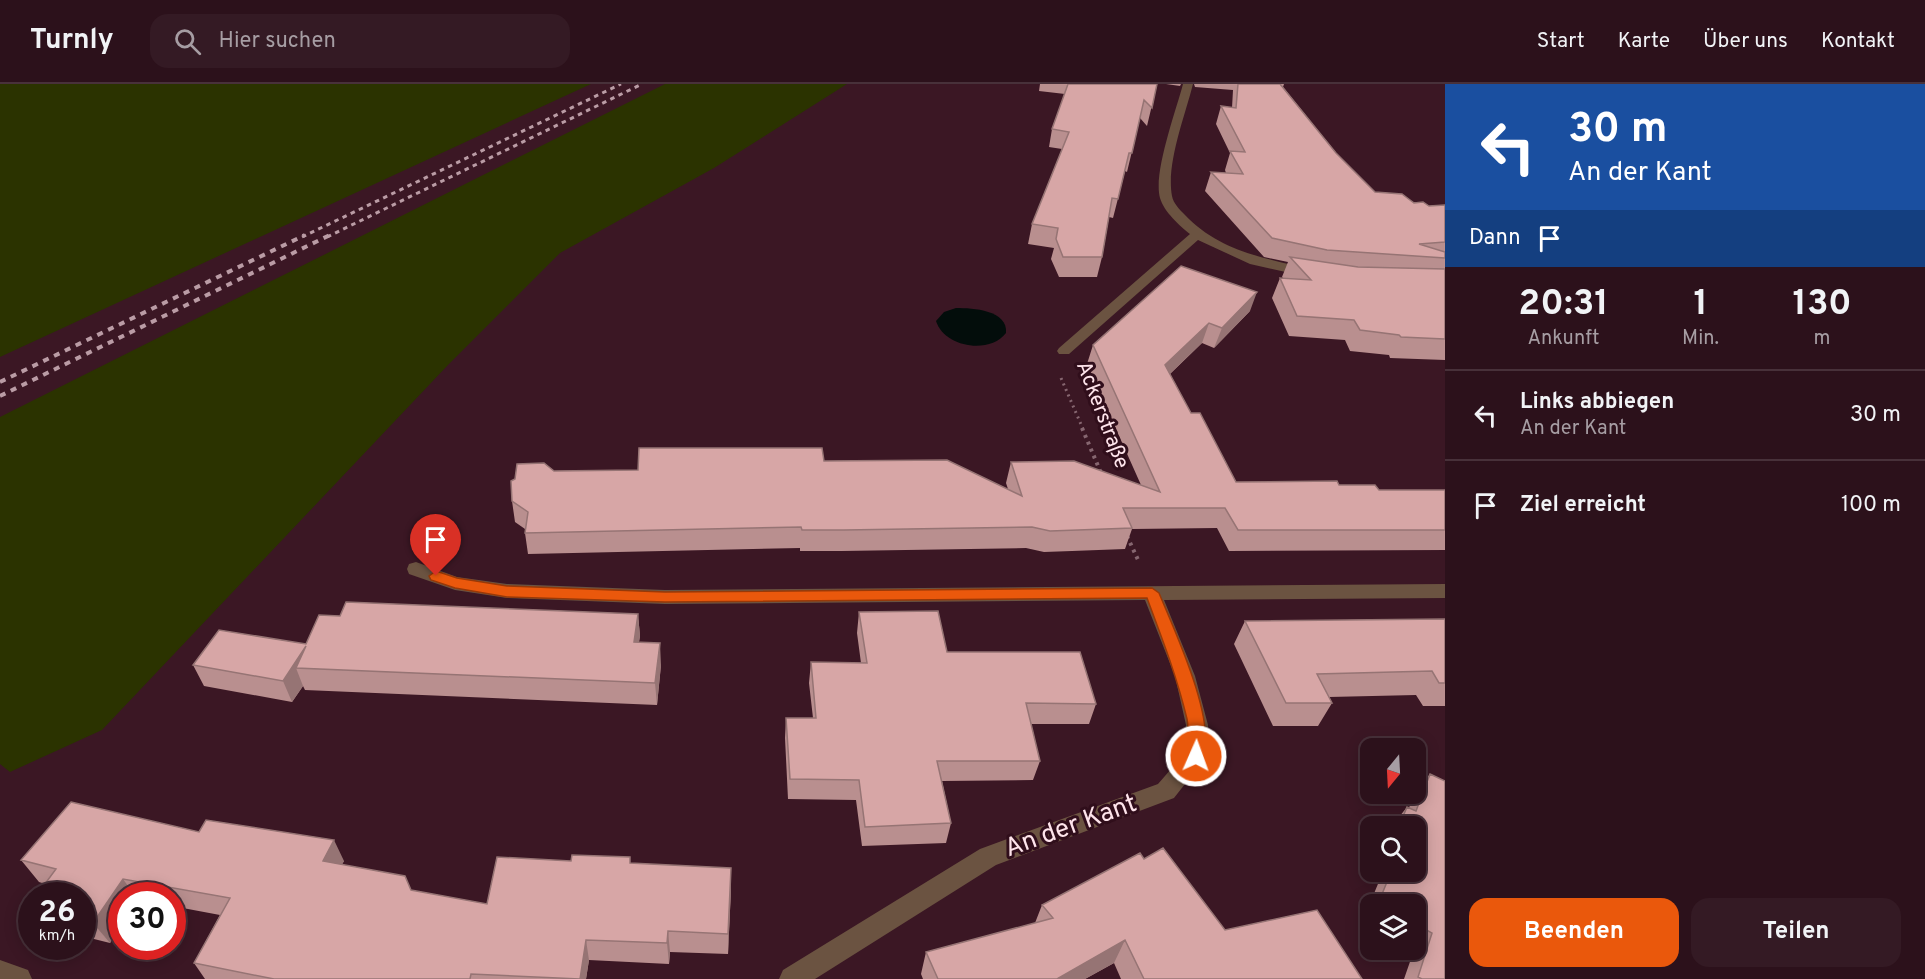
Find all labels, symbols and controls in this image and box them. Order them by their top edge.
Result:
search box [150,14,570,68]
text: Turnly [30,23,114,59]
icon: search [171,25,204,58]
text: Hier suchen [219,28,336,55]
text: Start [1537,28,1585,55]
text: Karte [1618,28,1670,55]
text: Über uns [1703,28,1788,55]
text: Kontakt [1821,28,1895,55]
text: 30 m [1568,104,1667,157]
icon: left [1469,108,1547,186]
text: An der Kant [1568,156,1712,190]
icon: arrive [1533,222,1566,255]
text: Dann [1469,225,1521,252]
text: 20:31 [1518,282,1609,328]
text: 1 [1693,282,1708,328]
text: 130 [1792,282,1852,328]
text: Ankunft [1527,326,1600,352]
text: Min. [1682,326,1719,352]
text: m [1814,326,1831,352]
street label: Ackerstraße [1069,357,1135,473]
text: Links abbiegen [1520,389,1674,416]
icon: left [1469,399,1502,432]
text: 30 m [1850,402,1901,429]
text: An der Kant [1520,416,1626,442]
icon: arrive [1469,489,1502,522]
text: Ziel erreicht [1520,492,1646,519]
text: 100 m [1841,492,1901,519]
pin [410,514,461,576]
icon: arrive [419,523,452,556]
position arrow [1164,724,1228,788]
north arrow [1360,738,1426,804]
map controls [1360,738,1426,960]
street label: An der Kant [1000,788,1142,866]
button: search [1360,816,1426,882]
speed limit sign: 30 [108,882,186,960]
button: layers [1360,894,1426,960]
text: 26 [39,895,75,932]
button: Beenden [1469,898,1679,967]
button: Teilen [1691,898,1901,967]
text: km/h [39,927,75,946]

